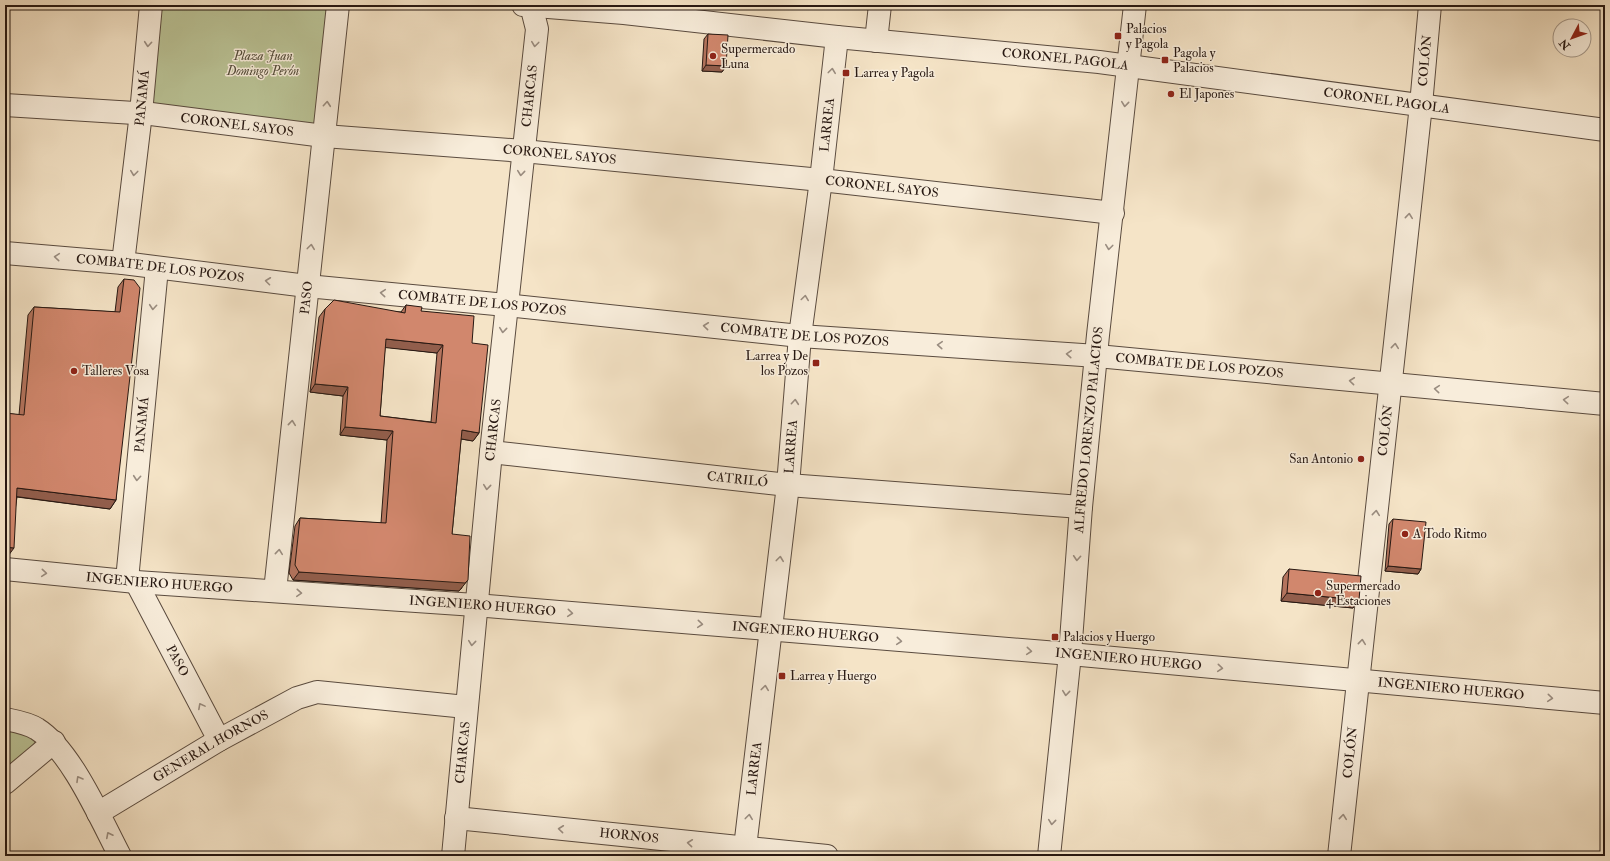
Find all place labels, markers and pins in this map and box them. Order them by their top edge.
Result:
place label: Palacios y Pagola [1126,21,1169,53]
marker: Palacios y Pagola [1113,31,1123,41]
place label: Supermercado Luna [721,41,795,72]
place label: Pagola y Palacios [1173,45,1216,76]
marker: Supermercado Luna [708,51,718,61]
marker: Pagola y Palacios [1160,55,1170,65]
place label: Larrea y Pagola [854,65,935,82]
marker: Larrea y Pagola [841,68,851,78]
place label: El Japones [1179,86,1235,103]
marker: El Japones [1166,89,1176,99]
place label: Larrea y De los Pozos [746,348,809,379]
marker: Larrea y De los Pozos [811,358,821,368]
place label: Talleres Vosa [82,363,150,379]
marker: Talleres Vosa [69,366,79,376]
place label: San Antonio [1289,451,1353,467]
marker: San Antonio [1356,454,1366,464]
place label: A Todo Ritmo [1412,526,1487,542]
marker: A Todo Ritmo [1400,529,1410,539]
place label: Supermercado 4 Estaciones [1326,578,1400,609]
marker: Supermercado 4 Estaciones [1313,588,1323,598]
place label: Palacios y Huergo [1063,629,1155,646]
marker: Palacios y Huergo [1050,632,1060,642]
place label: Larrea y Huergo [790,668,877,685]
marker: Larrea y Huergo [777,671,787,681]

